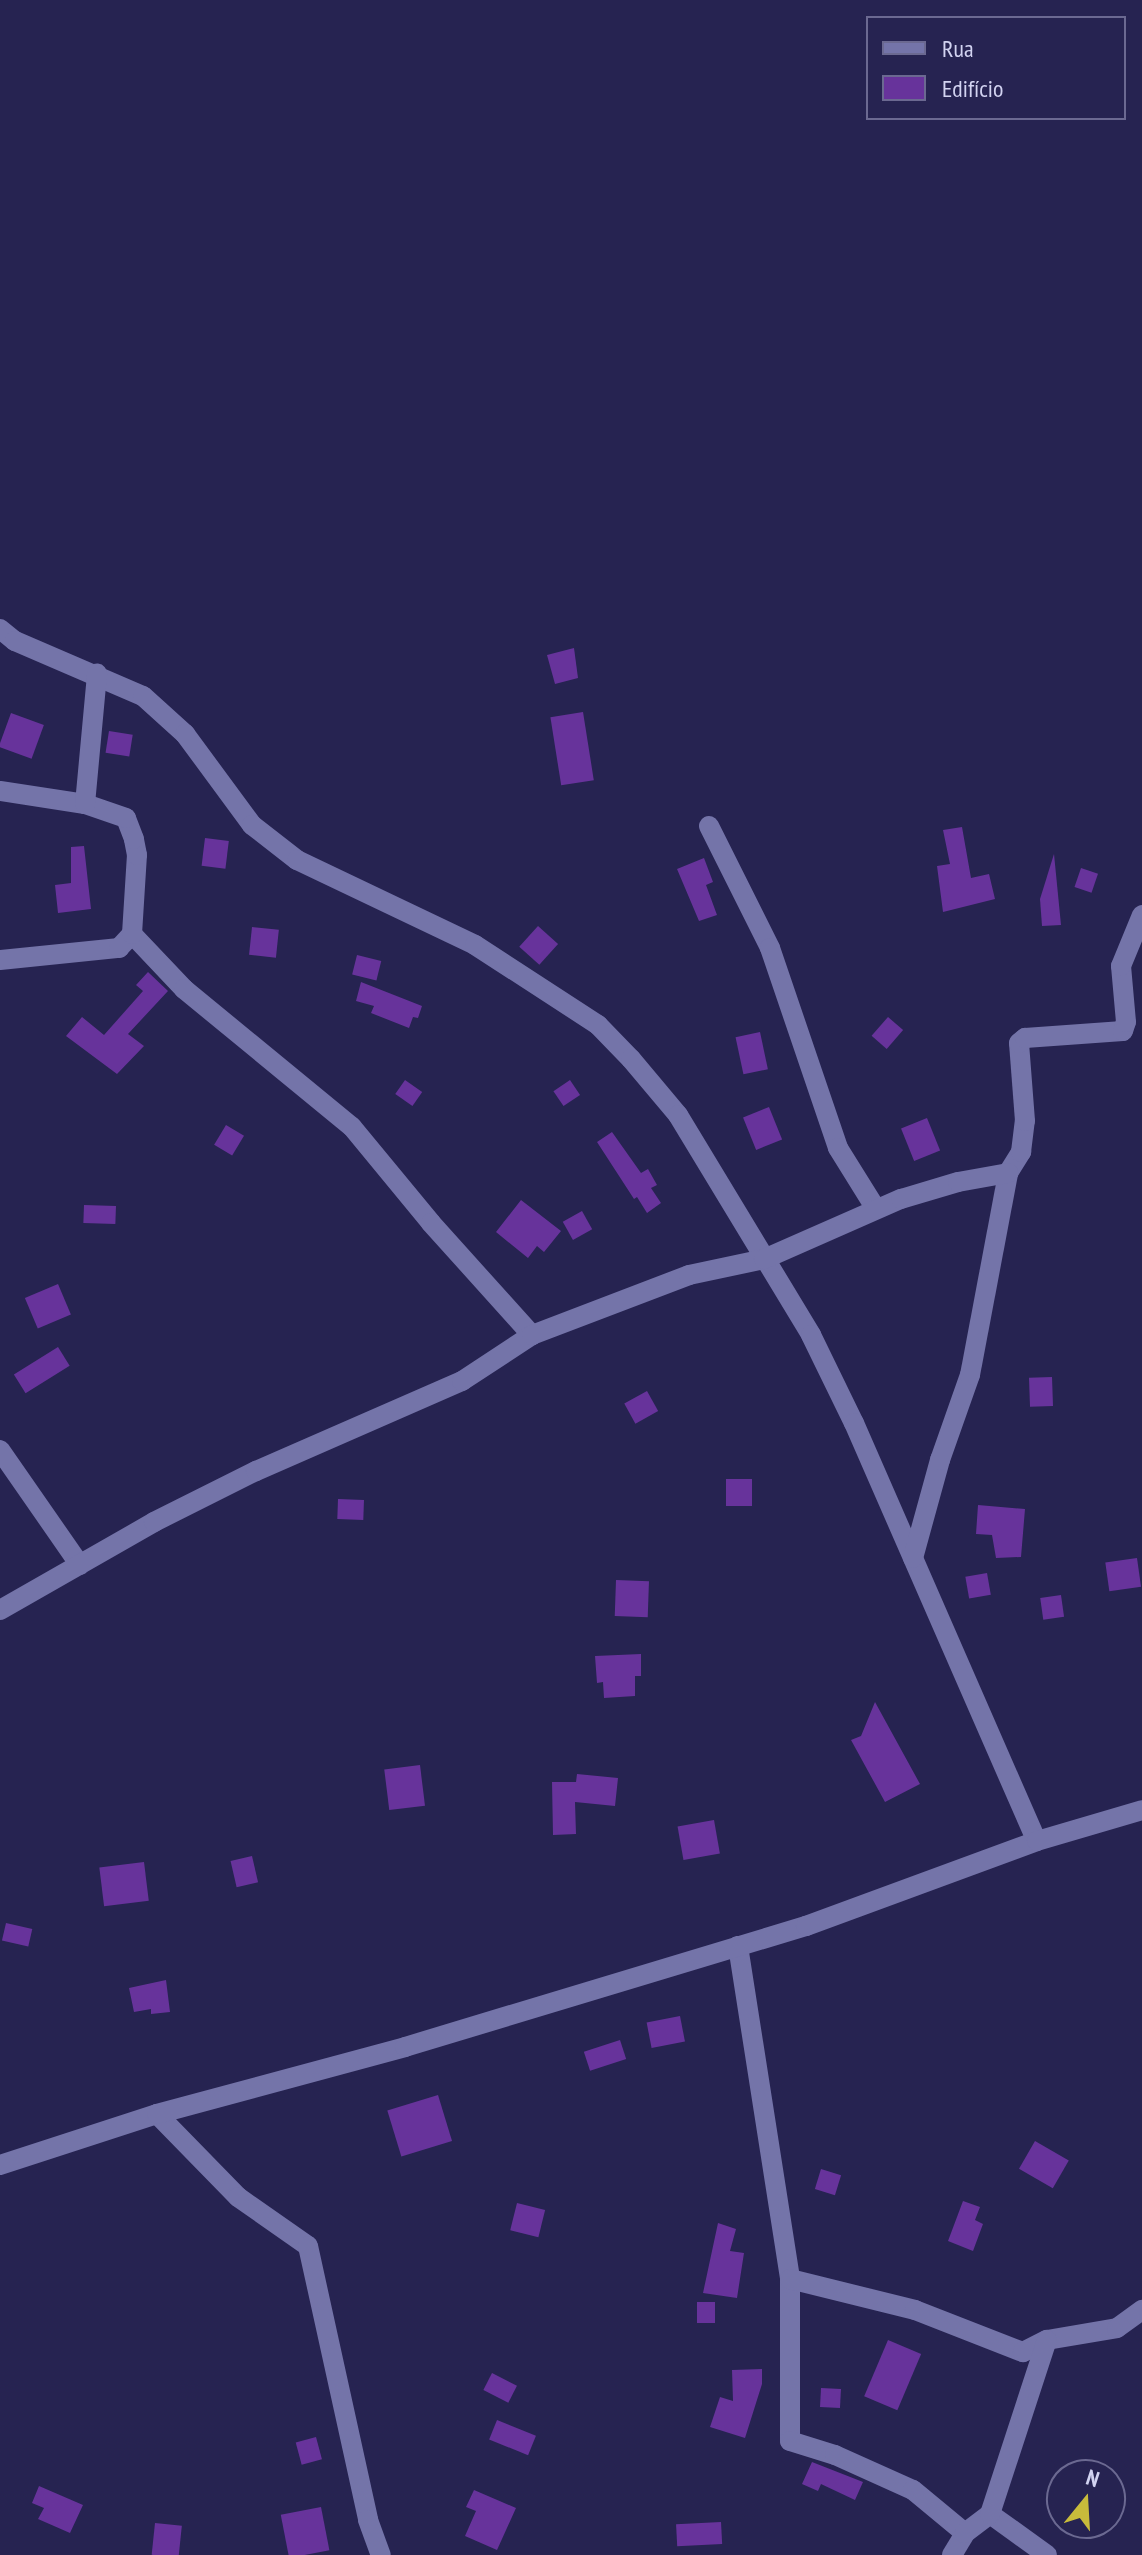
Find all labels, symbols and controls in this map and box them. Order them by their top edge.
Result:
legend [866,16,1126,120]
text: Rua [942,33,974,64]
text: Edifício [942,73,1003,104]
north arrow [1046,2459,1126,2539]
text: N [1083,2463,1103,2493]

